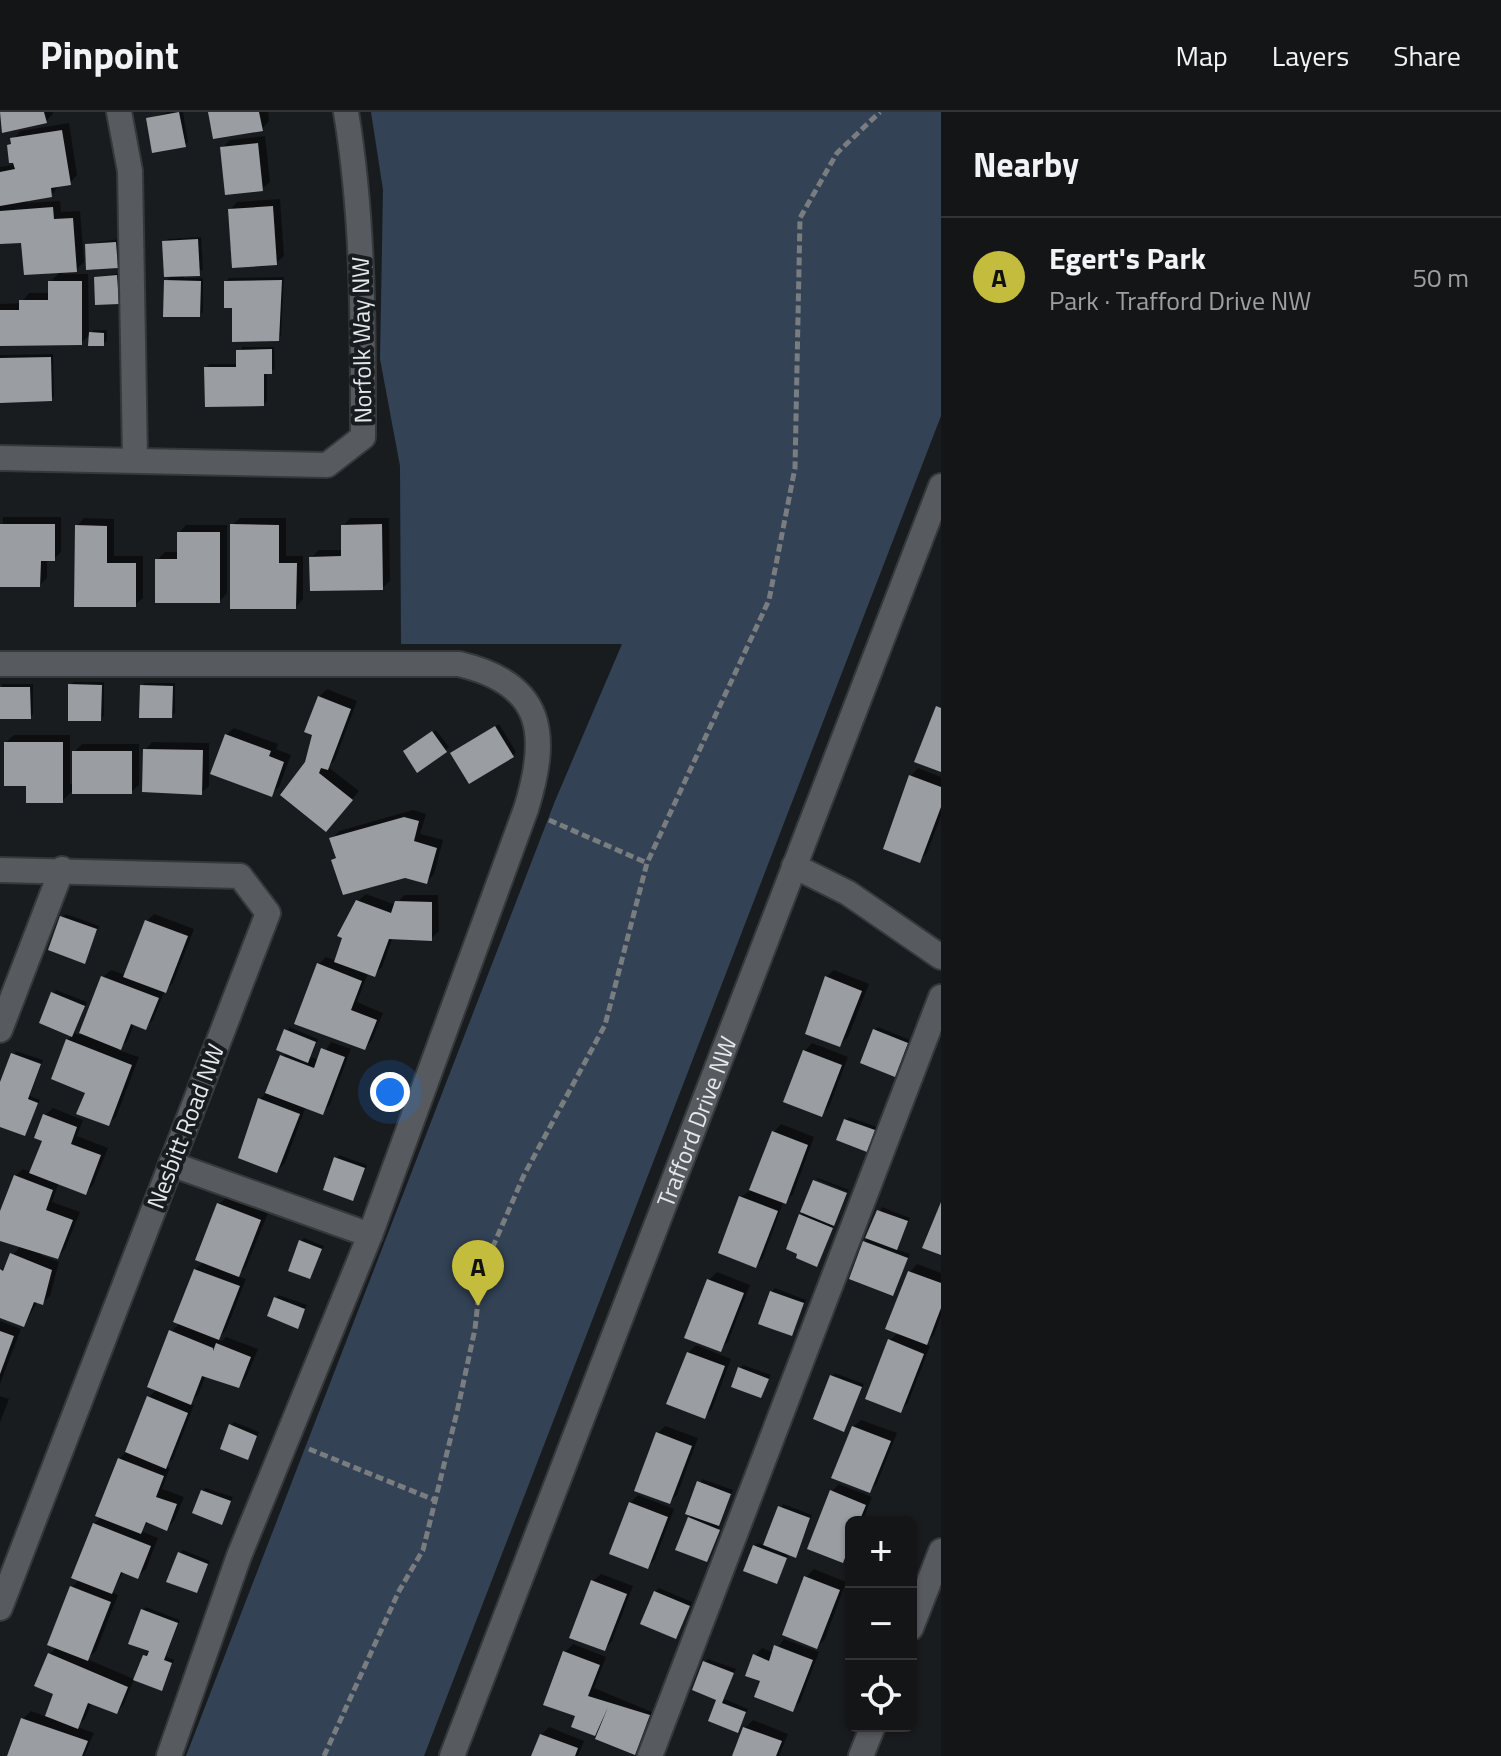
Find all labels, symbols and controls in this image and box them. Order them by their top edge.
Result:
text: Pinpoint [40,26,179,84]
text: Map [1175,34,1228,77]
text: Layers [1272,34,1349,77]
text: Share [1393,34,1461,77]
text: Nearby [973,138,1079,190]
text: Egert's Park [1049,235,1206,281]
street label: Norfolk Way NW [342,256,380,424]
text: A [991,258,1007,297]
text: 50 m [1412,258,1469,297]
text: Park · Trafford Drive NW [1049,281,1311,320]
street label: Trafford Drive NW [647,1031,746,1212]
street label: Nesbitt Road NW [137,1038,233,1214]
your location [370,1072,410,1112]
pin: A [452,1240,504,1306]
map controls [845,1516,917,1732]
button: + [845,1516,917,1588]
button: − [845,1588,917,1660]
button: locate [845,1660,917,1732]

